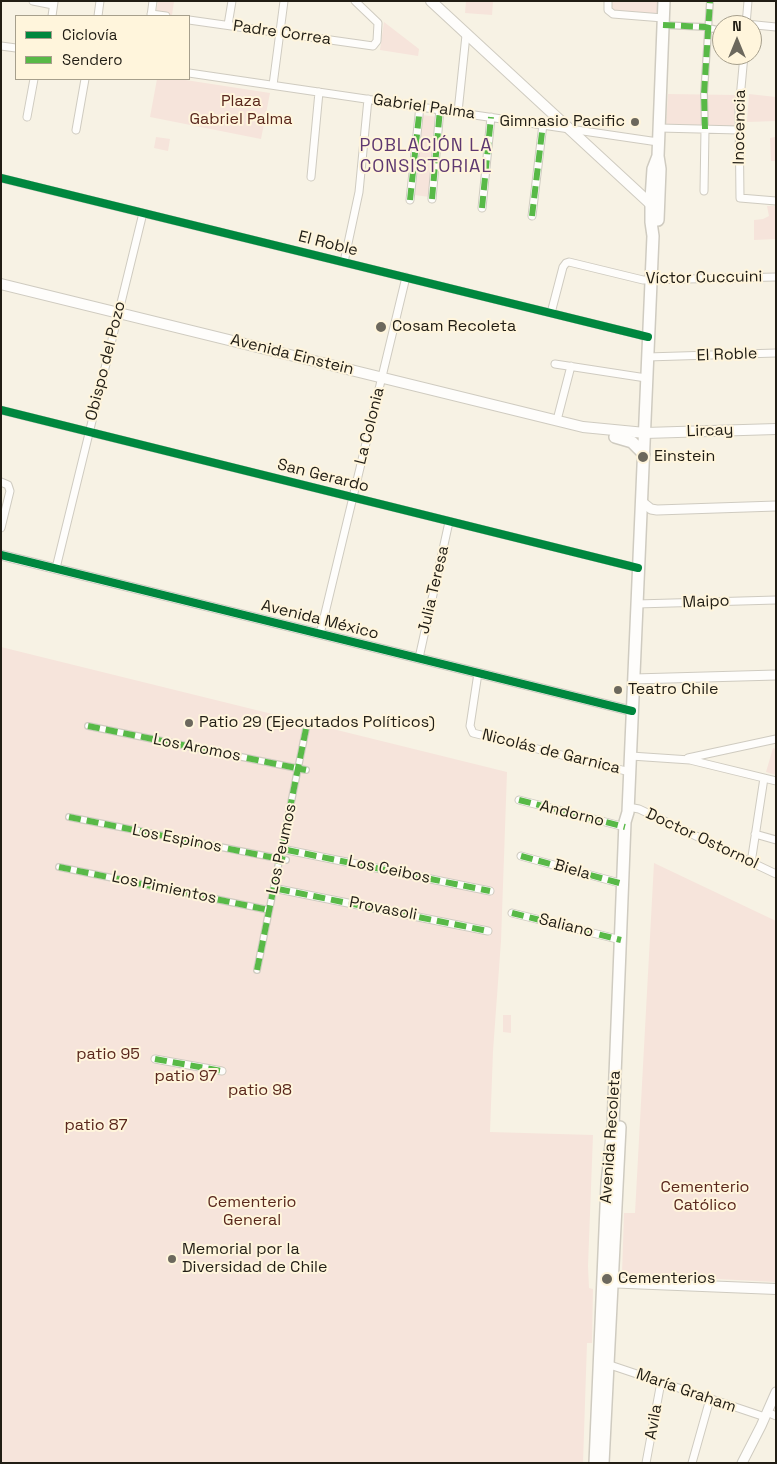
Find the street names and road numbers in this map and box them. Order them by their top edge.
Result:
street label: Padre Correa [232,17,332,49]
street label: Inocencia [730,89,750,165]
street label: Gabriel Palma [372,90,476,124]
street label: El Roble [296,227,360,261]
street label: Víctor Cuccuini [645,267,763,289]
street label: Obispo del Pozo [82,299,130,423]
street label: Avenida Einstein [228,330,356,380]
street label: El Roble [696,344,758,366]
street label: La Colonia [351,385,389,467]
street label: Lircay [686,421,734,441]
street label: San Gerardo [275,455,371,497]
street label: Julia Teresa [415,544,453,636]
street label: Maipo [682,592,730,612]
street label: Avenida México [259,596,381,644]
street label: Nicolás de Garnica [480,726,622,778]
street label: Los Aromos [152,730,242,766]
street label: Andorno [538,797,606,831]
street label: Los Peumos [263,802,301,896]
street label: Doctor Ostornol [642,804,762,874]
street label: Los Espinos [131,821,223,857]
street label: Los Ceibos [346,852,432,888]
street label: Biela [552,856,592,884]
street label: Los Pimientos [110,868,218,908]
street label: Provasoli [348,893,418,925]
street label: Saliano [537,910,595,942]
street label: Avenida Recoleta [597,1070,625,1204]
street label: María Graham [633,1365,739,1417]
street label: Avila [641,1403,667,1441]

